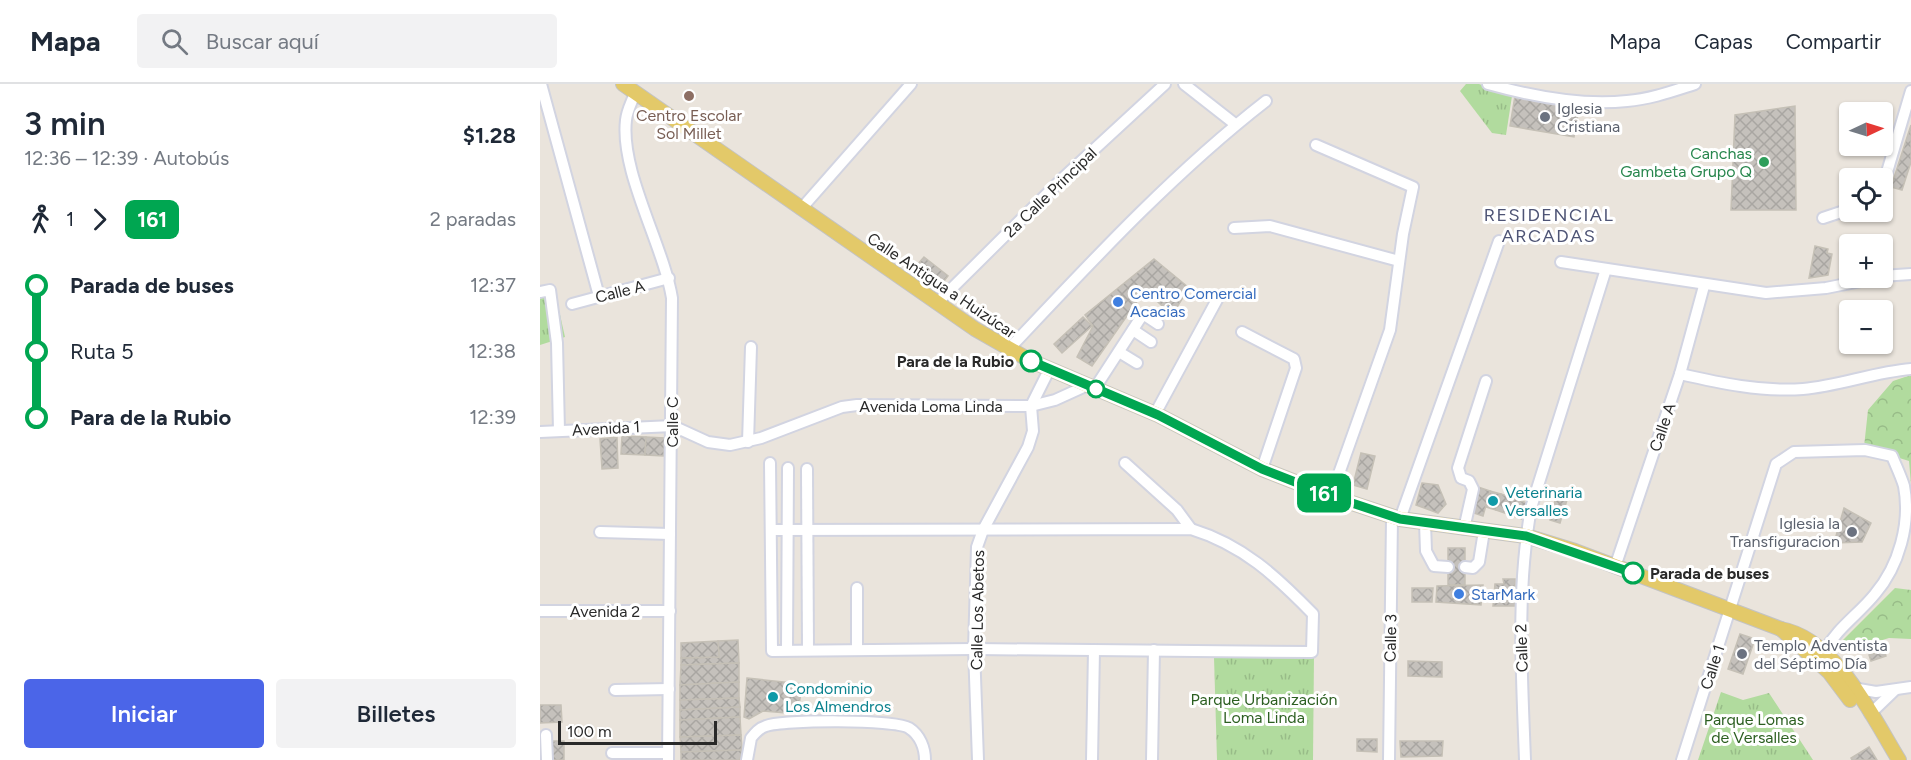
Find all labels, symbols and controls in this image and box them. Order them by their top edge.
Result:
search box [137,14,557,68]
text: Mapa [30,24,101,58]
icon: search [158,25,191,58]
text: Buscar aquí [206,28,319,55]
text: Mapa [1609,29,1661,54]
text: Capas [1694,29,1753,54]
text: Compartir [1786,29,1881,54]
marker: Centro Escolar Sol Millet [682,89,696,103]
place label: Iglesia Cristiana [1557,99,1620,136]
north arrow [1839,102,1893,156]
map controls [1839,102,1893,354]
text: 3 min [24,104,106,143]
place label: Centro Escolar Sol Millet [636,106,743,143]
marker: Iglesia Cristiana [1538,110,1552,124]
text: $1.28 [463,122,516,149]
street label: 2a Calle Principal [1000,143,1101,241]
place label: Canchas Gambeta Grupo Q [1620,144,1752,181]
text: 12:36 – 12:39 · Autobús [24,146,229,170]
marker: Canchas Gambeta Grupo Q [1757,155,1771,169]
button: locate [1839,168,1893,222]
icon: walk [24,203,57,236]
icon: forward [83,203,116,236]
district label: RESIDENCIAL ARCADAS [1484,204,1614,247]
text: 1 [66,207,74,231]
text: 161 [137,207,167,232]
text: 2 paradas [430,207,516,231]
street label: Calle Antigua a Huizúcar [864,229,1020,343]
button: + [1839,234,1893,288]
text: Parada de buses [70,272,234,299]
text: 12:37 [470,273,516,297]
street label: Calle A [593,276,647,307]
place label: Centro Comercial Acacias [1130,284,1257,321]
marker: Centro Comercial Acacias [1111,295,1125,309]
button: − [1839,300,1893,354]
text: Ruta 5 [70,338,134,365]
text: 12:38 [468,339,516,363]
marker: Para de la Rubio [1020,350,1042,372]
place label: Para de la Rubio [897,352,1014,371]
unlabelled marker [1087,380,1105,398]
street label: Calle C [663,397,682,447]
street label: Avenida Loma Linda [859,397,1003,416]
street label: Calle A [1645,400,1680,454]
text: Para de la Rubio [70,404,231,431]
text: 12:39 [469,405,516,429]
street label: Avenida 1 [571,417,641,440]
line badge: 161 [1290,474,1358,512]
text: 161 [1309,481,1339,506]
place label: Veterinaria Versalles [1505,483,1582,520]
marker: Veterinaria Versalles [1486,494,1500,508]
place label: Iglesia la Transfiguracion [1730,514,1840,551]
marker: Iglesia la Transfiguracion [1845,525,1859,539]
street label: Calle Los Abetos [967,550,988,670]
marker: Parada de buses [1622,562,1644,584]
place label: Parada de buses [1650,564,1770,583]
place label: StarMark [1471,585,1536,604]
marker: StarMark [1452,587,1466,601]
street label: Avenida 2 [570,602,640,621]
street label: Calle 3 [1381,614,1400,662]
street label: Calle 2 [1511,623,1532,672]
place label: Templo Adventista del Séptimo Día [1754,636,1888,673]
street label: Calle 1 [1696,642,1729,692]
marker: Templo Adventista del Séptimo Día [1735,647,1749,661]
button: Iniciar [24,679,264,748]
button: Billetes [276,679,516,748]
place label: Condominio Los Almendros [785,679,891,716]
marker: Condominio Los Almendros [766,690,780,704]
park label: Parque Urbanización Loma Linda [1190,690,1338,727]
park label: Parque Lomas de Versalles [1704,710,1804,747]
scale bar [558,718,717,746]
text: 100 m [567,722,612,741]

